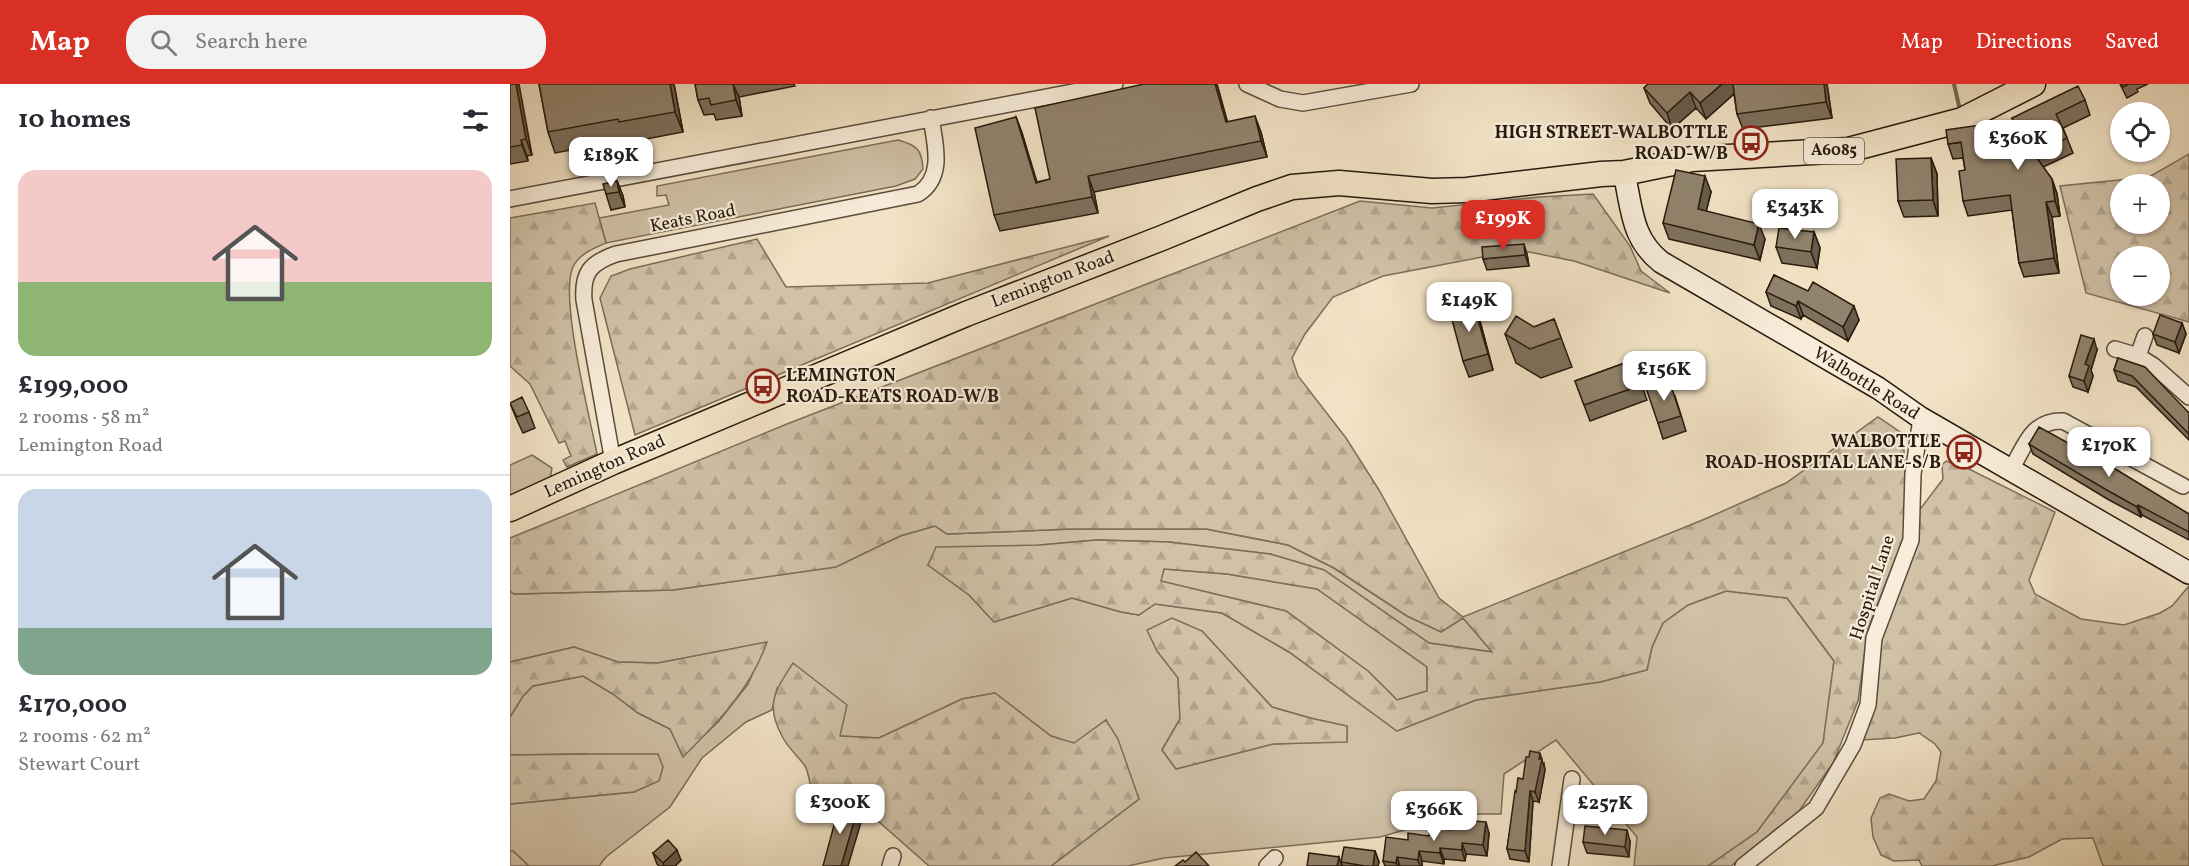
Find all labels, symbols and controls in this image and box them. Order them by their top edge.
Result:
search box [126,15,546,69]
text: Map [30,23,90,62]
icon: search [147,26,180,59]
text: Search here [195,27,308,58]
text: Map [1901,28,1943,57]
text: Directions [1976,28,2072,57]
text: Saved [2105,28,2159,57]
text: 10 homes [18,102,131,138]
map controls [2110,102,2170,306]
button: locate [2110,102,2170,162]
icon: filters [459,104,492,137]
pin: £360K [1976,120,2060,171]
place label: HIGH STREET-WALBOTTLE ROAD-W/B [1494,121,1728,167]
bus stop icon: HIGH STREET-WALBOTTLE ROAD-W/B [1733,125,1769,161]
text: £360K [1988,125,2048,153]
pin: £189K [569,137,653,188]
road number: A6085 [1804,138,1864,164]
text: £189K [583,142,639,170]
button: + [2110,174,2170,234]
pin: £343K [1753,189,1837,240]
text: £343K [1766,194,1824,222]
street label: Keats Road [648,198,738,240]
pin: £199K [1461,200,1545,251]
text: £199K [1475,205,1531,233]
icon: home [201,209,309,317]
street label: Lemington Road [988,245,1118,315]
button: − [2110,246,2170,306]
pin: £149K [1427,282,1511,333]
text: £149K [1441,287,1497,315]
street label: Walbottle Road [1808,341,1924,427]
pin: £156K [1622,351,1706,402]
text: £156K [1637,356,1691,384]
place label: LEMINGTON ROAD-KEATS ROAD-W/B [786,364,999,410]
text: £199,000 [18,368,128,404]
bus stop icon: LEMINGTON ROAD-KEATS ROAD-W/B [745,368,781,404]
text: 2 rooms · 58 m² [18,404,149,432]
pin: £170K [2067,427,2151,478]
street label: Lemington Road [540,429,670,505]
place label: WALBOTTLE ROAD-HOSPITAL LANE-S/B [1705,430,1941,476]
text: Lemington Road [18,432,163,460]
text: £170K [2081,432,2137,460]
bus stop icon: WALBOTTLE ROAD-HOSPITAL LANE-S/B [1946,434,1982,470]
icon: home [201,528,309,636]
street label: Hospital Lane [1844,532,1902,644]
text: £170,000 [18,687,127,723]
text: 2 rooms · 62 m² [18,723,151,751]
text: Stewart Court [18,751,140,779]
pin: £300K [798,784,882,835]
pin: £257K [1563,785,1647,836]
text: £300K [810,789,870,817]
text: £257K [1577,790,1633,818]
pin: £366K [1392,791,1476,842]
text: £366K [1405,796,1463,824]

